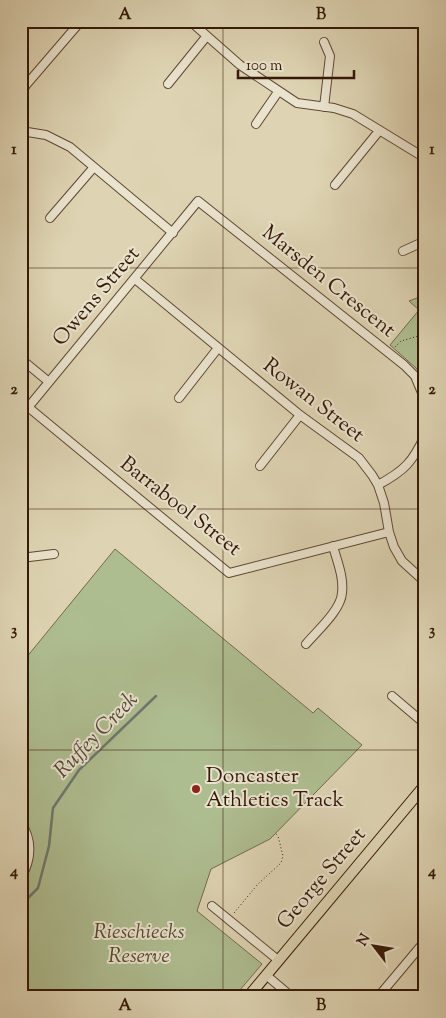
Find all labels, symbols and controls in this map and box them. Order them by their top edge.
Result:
text: A [119,4,132,27]
text: B [316,4,326,27]
scale bar [238,48,355,80]
text: 100 m [246,56,283,77]
text: 1 [11,139,17,162]
text: 1 [429,139,435,162]
street label: Marsden Crescent [255,219,401,345]
street label: Owens Street [46,241,148,353]
street label: Rowan Street [256,352,370,450]
text: 2 [10,379,18,402]
text: 2 [428,379,436,402]
street label: Barrabool Street [113,450,247,564]
text: 3 [11,620,18,643]
text: 3 [429,620,436,643]
water label: Ruffey Creek [48,686,146,786]
place label: Doncaster Athletics Track [206,762,345,816]
marker: Doncaster Athletics Track [190,783,202,795]
street label: George Street [270,821,374,937]
text: 4 [9,861,18,884]
text: 4 [427,861,436,884]
park label: Rieschiecks Reserve [93,918,185,972]
north arrow [348,920,398,970]
text: N [353,930,376,950]
text: A [119,995,132,1018]
text: B [316,995,326,1018]

